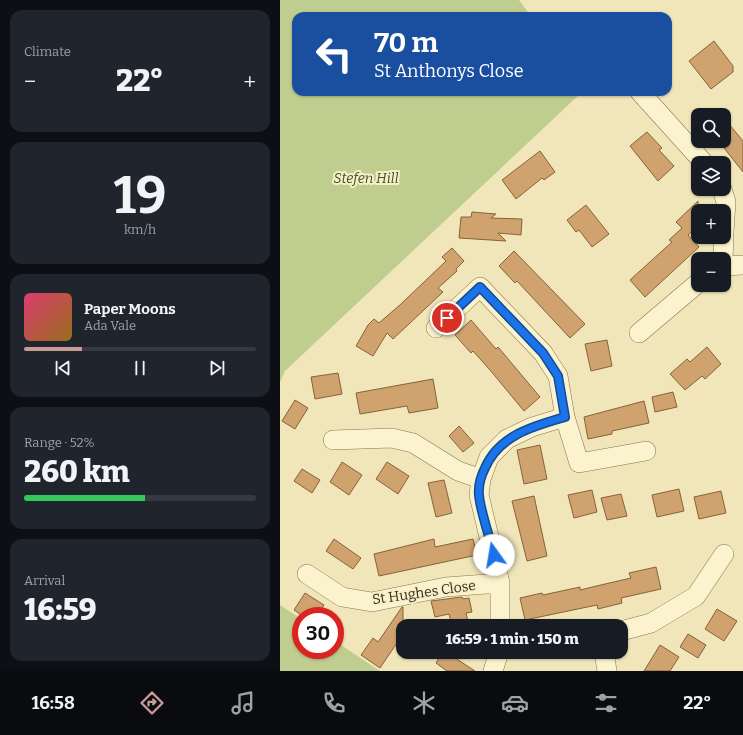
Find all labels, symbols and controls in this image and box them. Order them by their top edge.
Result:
text: 70 m [374,26,438,59]
icon: left [308,28,360,80]
text: Climate [24,44,71,59]
text: St Anthonys Close [374,60,524,82]
text: 22° [116,63,164,99]
text: − [24,68,36,95]
text: + [243,68,256,95]
map controls [691,108,731,292]
button: search [691,108,731,148]
button: layers [691,156,731,196]
text: 19 [113,164,167,227]
park label: Stefen Hill [334,170,399,187]
button: + [691,204,731,244]
text: km/h [124,222,156,237]
button: − [691,252,731,292]
text: Paper Moons [84,300,176,318]
pin [430,301,464,335]
icon: arrive [436,307,458,329]
text: Ada Vale [84,318,136,333]
icon: previous [52,357,74,379]
icon: pause [129,357,151,379]
icon: next [206,357,228,379]
text: Range · 52% [24,435,95,450]
text: 260 km [24,454,130,490]
position arrow [473,534,515,576]
text: Arrival [24,573,65,588]
street label: St Hughes Close [371,577,477,608]
text: 16:59 [24,592,97,628]
speed limit sign: 30 [292,607,344,659]
text: 16:59 · 1 min · 150 m [445,630,579,648]
icon: directions [138,689,166,717]
icon: music [229,689,257,717]
icon: phone [320,689,348,717]
icon: climate [410,689,438,717]
icon: car [501,689,529,717]
icon: filters [592,689,620,717]
text: 16:58 [31,692,75,714]
text: 22° [683,692,711,714]

